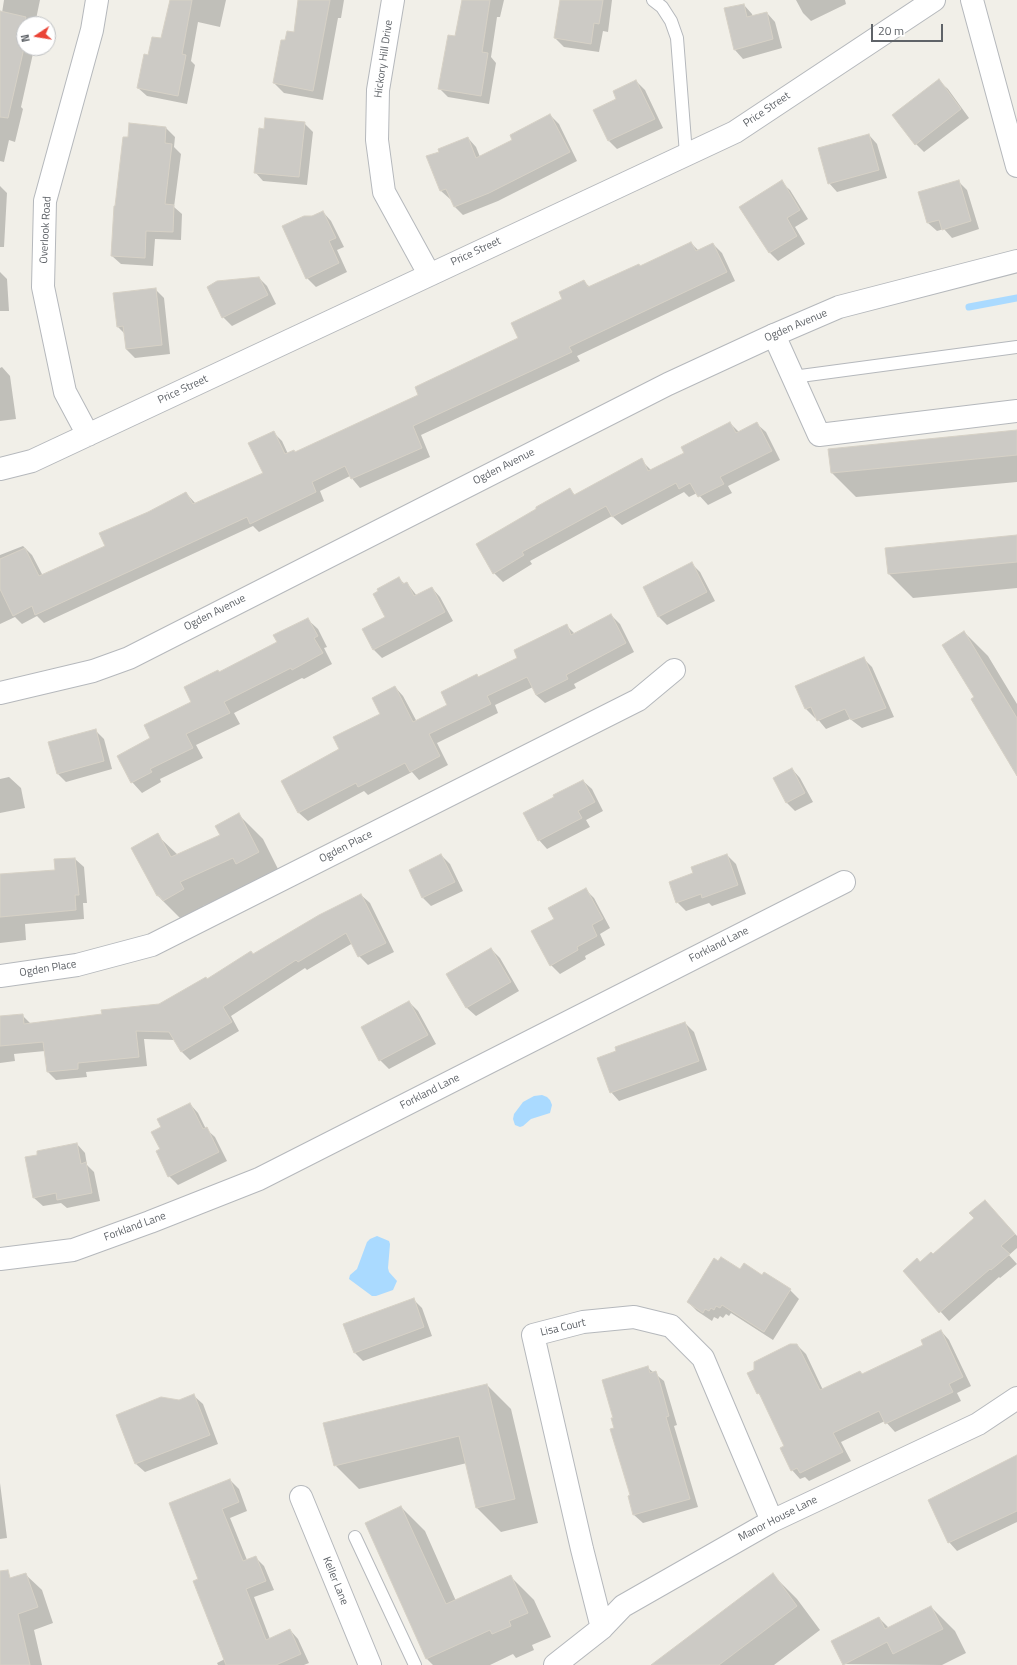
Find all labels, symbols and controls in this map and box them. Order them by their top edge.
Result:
north arrow [16,16,56,56]
scale bar [873,16,945,42]
street label: Hickory Hill Drive [372,19,396,99]
text: 20 m [878,21,904,40]
text: N [17,33,34,44]
street label: Price Street [741,89,793,131]
street label: Overlook Road [38,196,54,264]
street label: Price Street [449,235,503,269]
street label: Ogden Avenue [763,307,829,345]
street label: Price Street [156,373,210,407]
street label: Ogden Avenue [471,446,537,488]
street label: Ogden Avenue [182,592,248,634]
street label: Ogden Place [317,828,375,866]
street label: Forkland Lane [687,924,751,966]
street label: Ogden Place [19,958,77,980]
street label: Forkland Lane [398,1071,462,1113]
street label: Forkland Lane [102,1210,168,1244]
street label: Lisa Court [539,1316,587,1340]
street label: Manor House Lane [736,1493,820,1545]
street label: Keller Lane [319,1555,351,1607]

